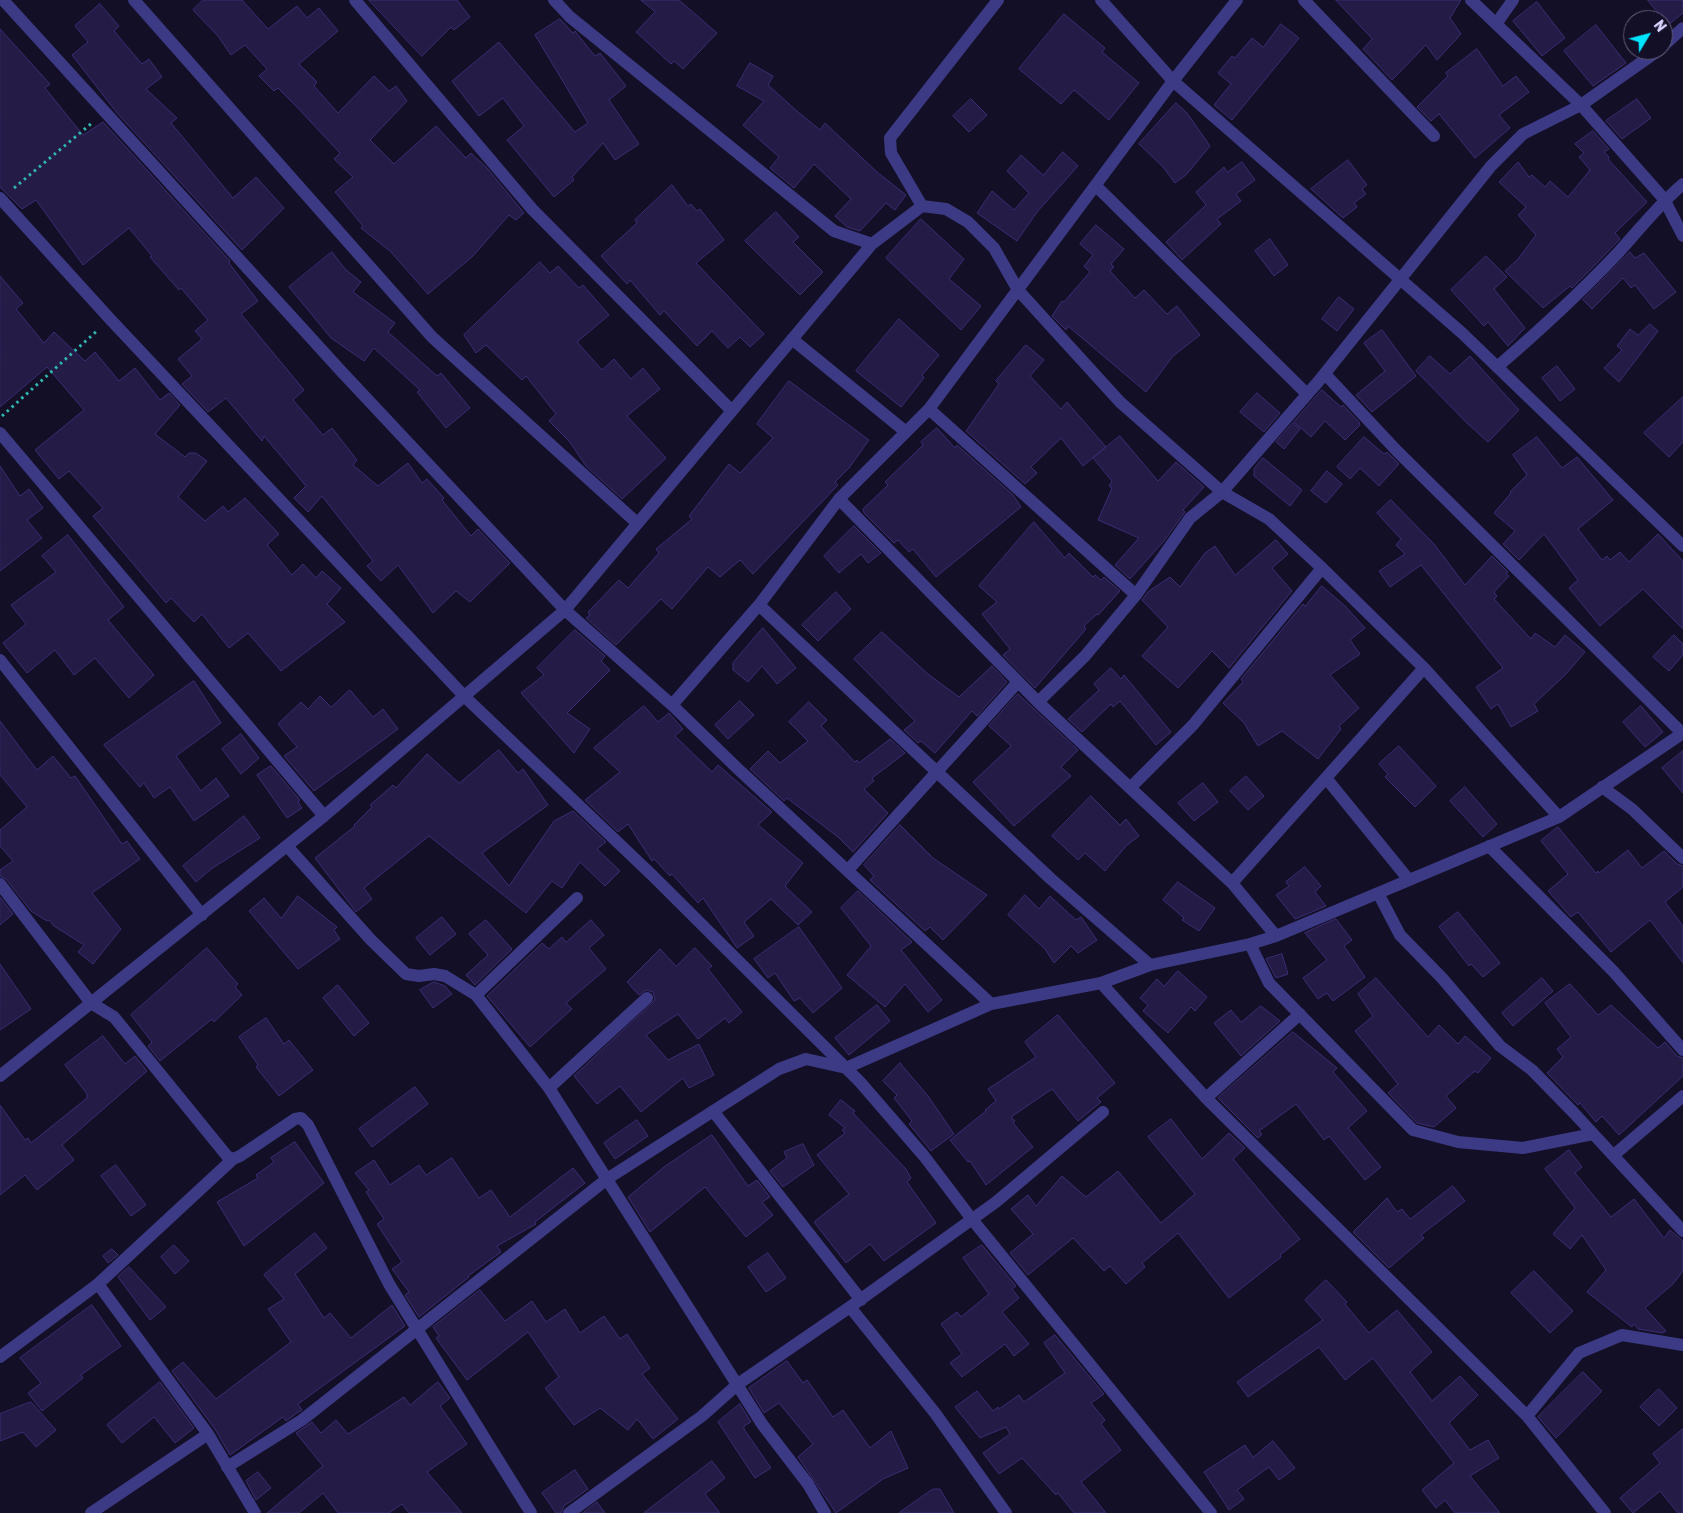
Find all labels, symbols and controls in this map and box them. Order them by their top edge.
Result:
north arrow [1623,10,1673,60]
text: N [1650,17,1669,35]

